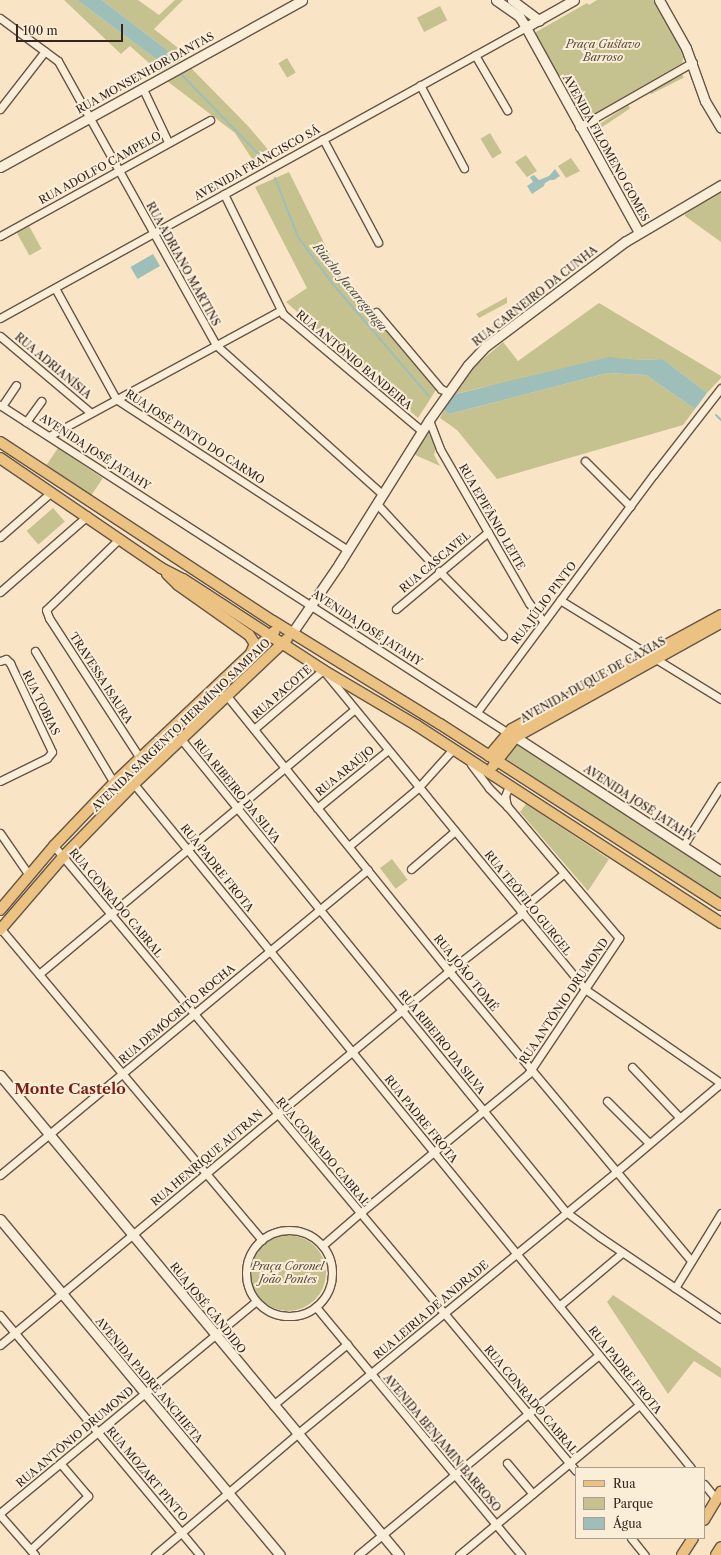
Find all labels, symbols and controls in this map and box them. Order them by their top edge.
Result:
scale bar [18,16,125,42]
text: 100 m [23,23,58,38]
street label: RUA MONSENHOR DANTAS [73,29,217,117]
park label: Praça Gustavo Barroso [566,38,640,64]
street label: AVENIDA FILOMENO GOMES [560,72,652,224]
street label: AVENIDA FRANCISCO SÁ [192,123,322,203]
street label: RUA ADOLFO CAMPELO [36,129,164,207]
street label: RUA ADRIANO MARTINS [143,199,223,329]
water label: Riacho Jacareganga [310,240,390,334]
street label: RUA CARNEIRO DA CUNHA [470,243,600,349]
street label: RUA ANTÔNIO BANDEIRA [293,307,415,413]
street label: RUA ADRIANÍSIA [12,330,94,402]
street label: RUA JOSÉ PINTO DO CARMO [123,387,267,487]
street label: AVENIDA JOSÉ JATAHY [37,411,153,493]
street label: RUA EPIFÂNIO LEITE [456,461,528,573]
street label: RUA CASCAVEL [397,528,473,596]
street label: RUA JÚLIO PINTO [508,559,580,647]
street label: AVENIDA JOSÉ JATAHY [309,587,425,669]
street label: TRAVESSA ISAURA [67,630,135,726]
street label: AVENIDA DUQUE DE CAXIAS [518,634,668,726]
street label: AVENIDA SARGENTO HERMÍNIO SAMPAIO [89,636,273,814]
street label: RUA PACOTE [249,662,315,722]
street label: RUA TOBIAS [20,668,62,738]
street label: RUA RIBEIRO DA SILVA [191,736,283,846]
street label: RUA ARAÚJO [313,743,377,799]
street label: AVENIDA JOSÉ JATAHY [581,762,697,844]
street label: RUA PADRE FROTA [178,821,256,915]
street label: RUA CONRADO CABRAL [66,846,166,960]
street label: RUA TEÓFILO GURGEL [482,848,574,958]
street label: RUA JOÃO TOMÉ [431,932,501,1014]
street label: RUA ANTÔNIO DRUMOND [517,935,611,1067]
street label: RUA DEMÓCRITO ROCHA [116,961,238,1067]
street label: RUA RIBEIRO DA SILVA [396,987,488,1097]
street label: RUA PADRE FROTA [382,1072,460,1166]
district label: Monte Castelo [14,1080,126,1098]
street label: RUA CONRADO CABRAL [273,1095,373,1209]
street label: RUA HENRIQUE AUTRAN [148,1107,266,1209]
street label: RUA LEIRIA DE ANDRADE [370,1258,492,1362]
street label: RUA JOSÉ CÂNDIDO [167,1260,249,1356]
park label: Praça Coronel João Pontes [252,1260,324,1286]
street label: AVENIDA PADRE ANCHIETA [92,1314,206,1446]
street label: RUA PADRE FROTA [586,1323,664,1417]
street label: RUA CONRADO CABRAL [481,1343,581,1457]
street label: AVENIDA BENJAMIN BARROSO [380,1371,504,1515]
street label: RUA ANTÔNIO DRUMOND [13,1384,137,1490]
street label: RUA MOZART PINTO [104,1424,190,1524]
legend [575,1467,705,1539]
text: Rua [613,1476,636,1491]
text: Parque [613,1496,653,1511]
text: Água [613,1516,642,1531]

